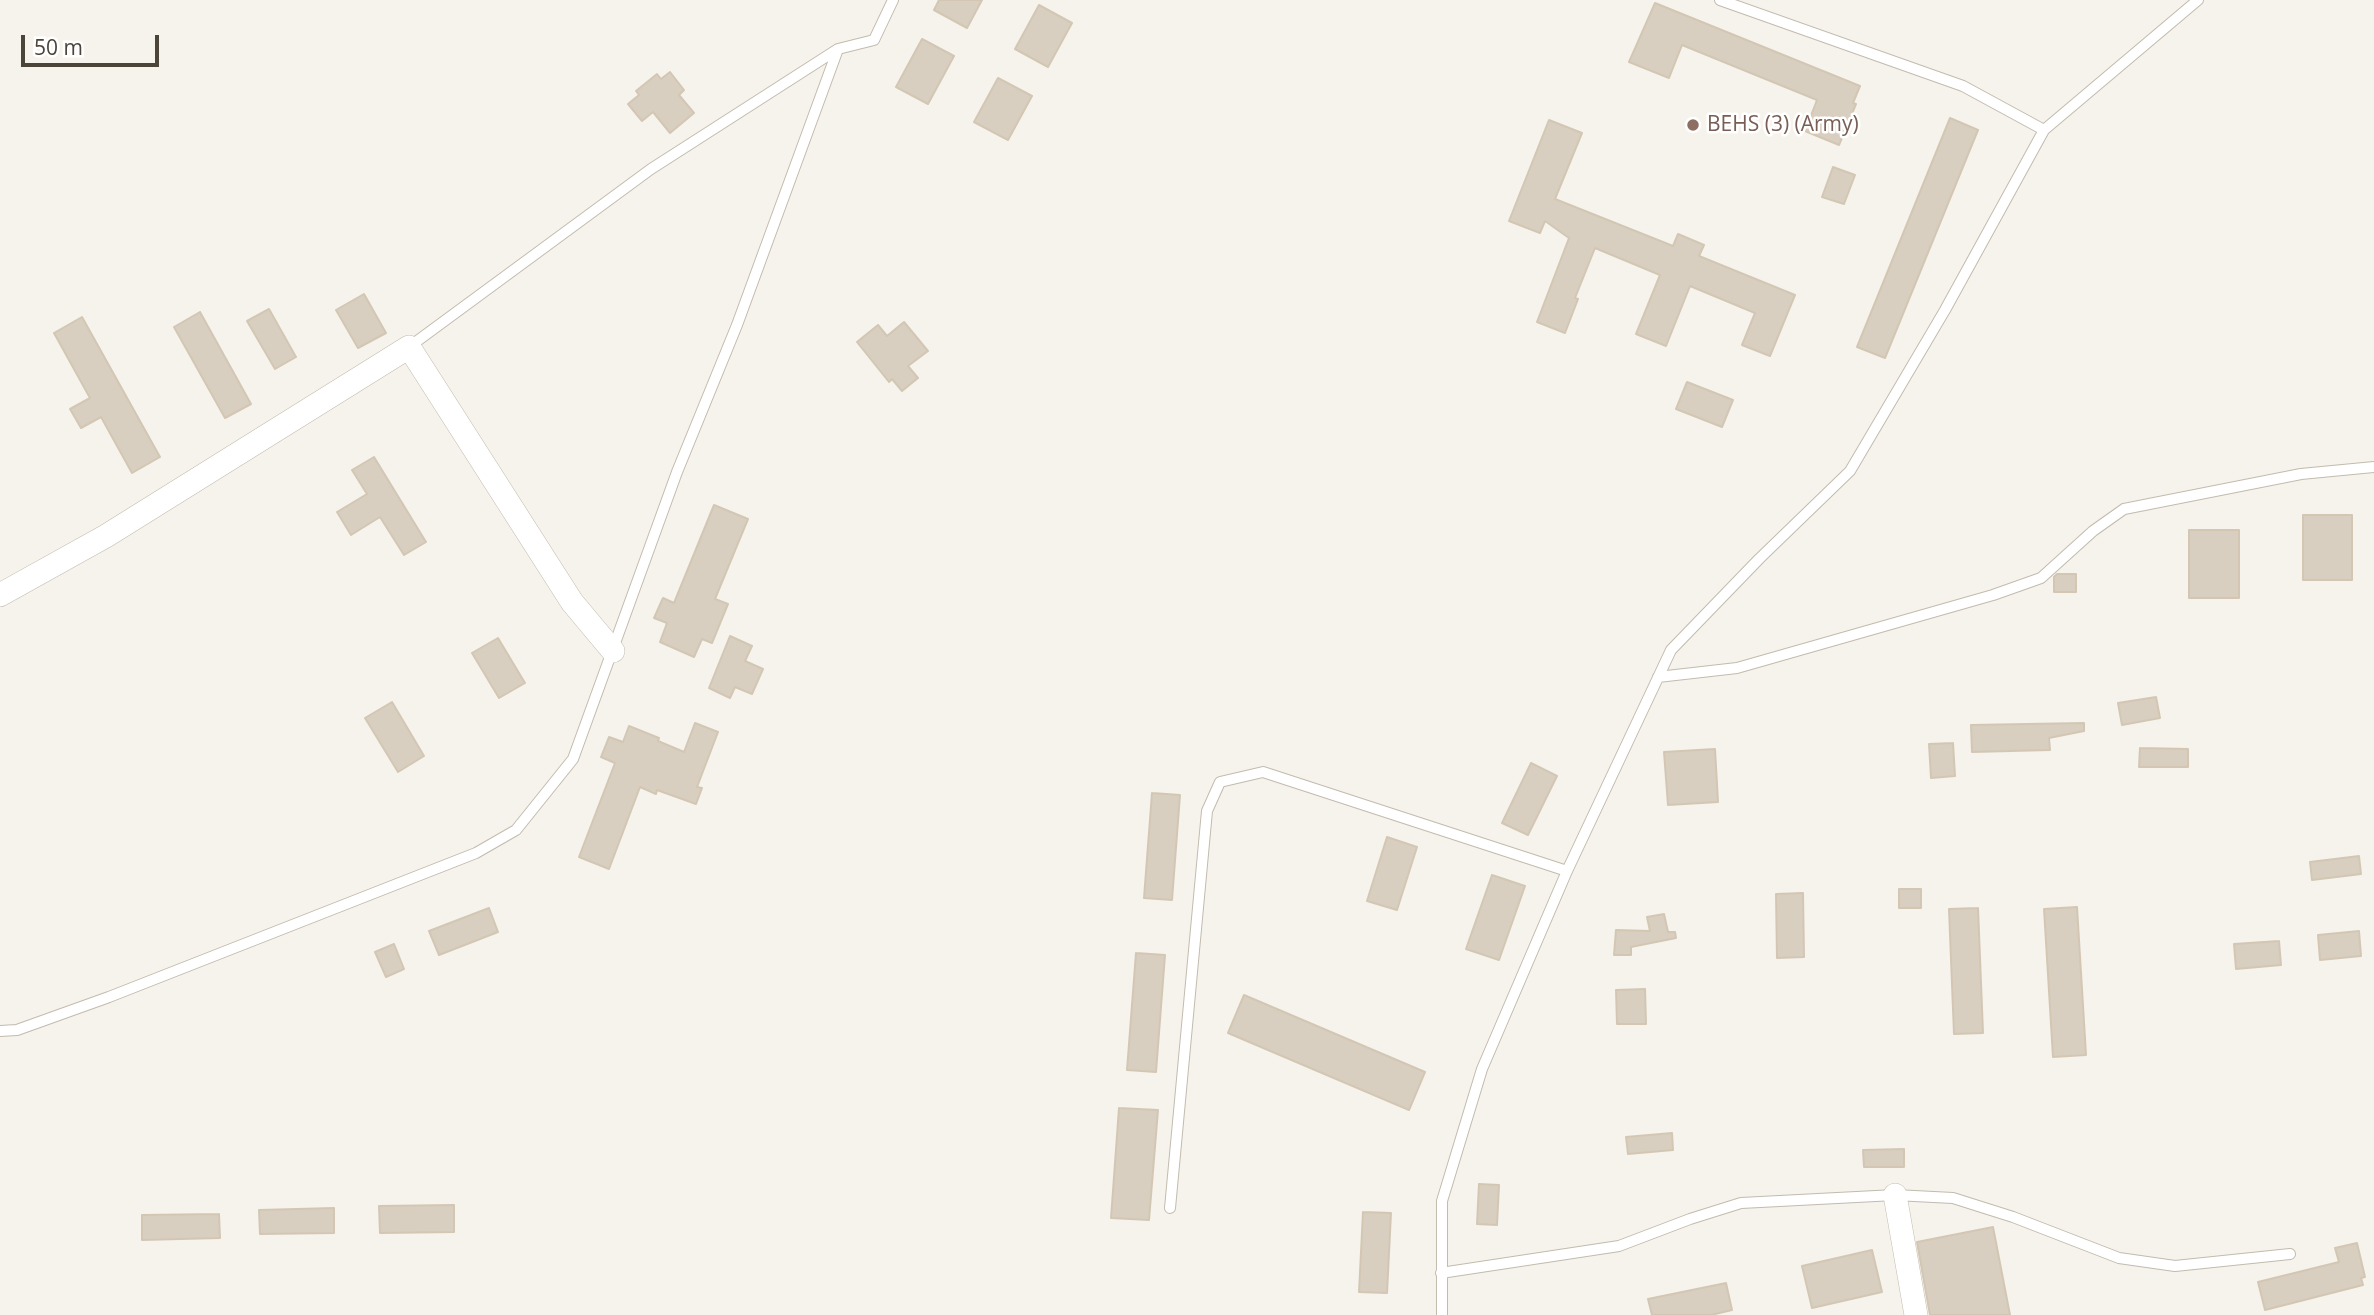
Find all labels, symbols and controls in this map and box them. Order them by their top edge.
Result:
scale bar [24,21,163,65]
text: 50 m [34,33,83,61]
place label: BEHS (3) (Army) [1707,112,1859,138]
marker: BEHS (3) (Army) [1685,117,1701,133]

